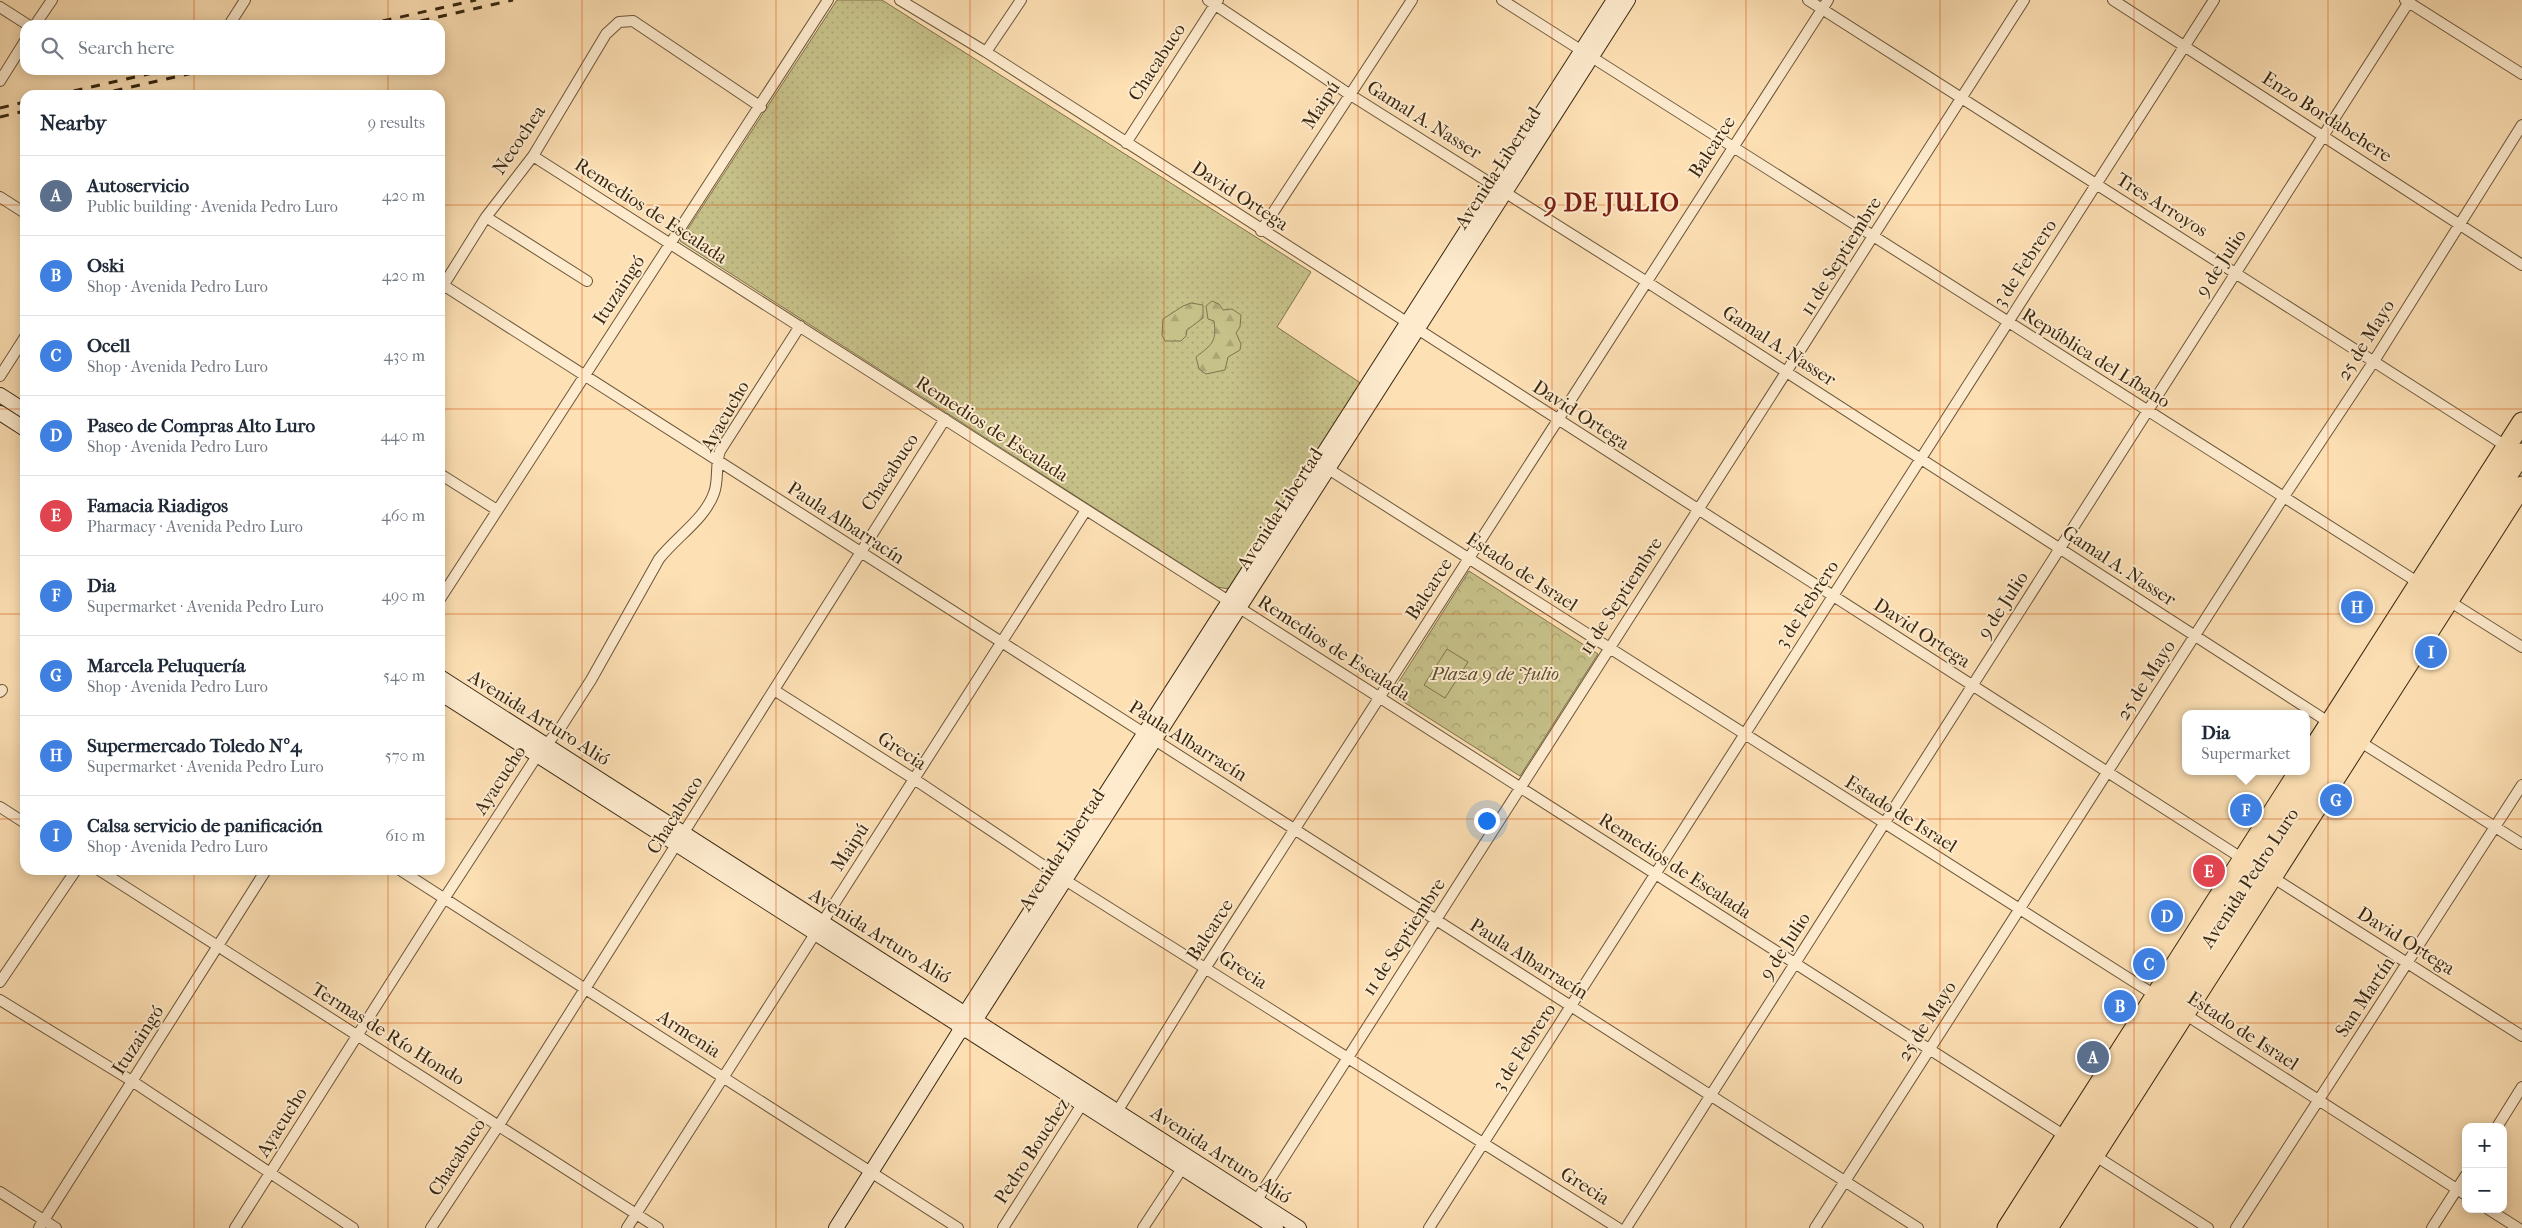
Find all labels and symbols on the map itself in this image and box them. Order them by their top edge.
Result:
street label: Chacabuco [1124,19,1190,105]
street label: Enzo Bordabehere [2258,67,2396,167]
street label: Gamal A. Nasser [1363,76,1486,164]
street label: Maipú [1297,77,1345,133]
street label: Necochea [488,101,550,179]
street label: Avenida Libertad [1450,103,1546,234]
street label: Balcarce [1684,112,1740,182]
street label: Remedios de Escalada [571,153,732,269]
street label: David Ortega [1188,157,1293,235]
street label: Tres Arroyos [2112,168,2212,242]
district label: 9 DE JULIO [1543,189,1680,217]
street label: 11 de Septiembre [1796,193,1886,319]
street label: 3 de Febrero [1989,215,2062,311]
street label: 9 de Julio [2191,225,2251,301]
street label: Ituzaingó [588,251,650,329]
street label: 25 de Mayo [2333,295,2400,384]
street label: Gamal A. Nasser [1718,301,1841,391]
street label: República del Líbano [2018,303,2175,413]
street label: Remedios de Escalada [912,371,1073,487]
street label: David Ortega [1529,376,1634,454]
street label: Ayacucho [696,377,754,456]
street label: Chacabuco [857,429,923,515]
street label: Avenida Libertad [1232,444,1328,575]
street label: Paula Albarracín [783,477,909,569]
street label: Gamal A. Nasser [2058,521,2181,611]
street label: Estado de Israel [1462,528,1582,616]
street label: 11 de Septiembre [1575,533,1667,659]
street label: Balcarce [1401,554,1457,624]
street label: 3 de Febrero [1771,556,1844,652]
street label: 9 de Julio [1973,567,2033,643]
pin: H [2341,588,2373,626]
street label: Remedios de Escalada [1254,590,1415,706]
street label: David Ortega [1870,594,1975,672]
pin: I [2415,633,2447,671]
street label: 25 de Mayo [2112,636,2180,724]
park label: Plaza 9 de Julio [1430,663,1559,685]
street label: Avenida Arturo Alió [463,665,614,771]
street label: Paula Albarracín [1125,696,1251,786]
street label: Grecia [874,727,931,775]
street label: Ayacucho [469,741,531,819]
street label: Estado de Israel [1841,771,1961,857]
street label: Chacabuco [642,772,708,858]
pin: G [2320,781,2352,819]
street label: Avenida Libertad [1014,785,1110,916]
pin: F [2230,791,2262,829]
street label: Avenida Pedro Luro [2196,804,2304,953]
your location [1474,808,1500,834]
street label: Remedios de Escalada [1595,808,1756,924]
street label: Maipú [826,819,874,875]
pin: E [2193,852,2225,890]
street label: 11 de Septiembre [1358,874,1450,1000]
street label: Avenida Arturo Alió [804,883,955,989]
street label: Balcarce [1182,895,1238,965]
pin: D [2151,897,2183,935]
street label: David Ortega [2353,902,2459,980]
street label: 9 de Julio [1755,908,1815,984]
street label: Paula Albarracín [1466,914,1592,1004]
pin: C [2133,945,2165,983]
street label: Grecia [1215,946,1272,994]
street label: San Martín [2331,953,2399,1041]
street label: 25 de Mayo [1893,977,1961,1065]
street label: Termas de Río Hondo [307,978,469,1090]
pin: B [2104,987,2136,1025]
street label: Estado de Israel [2183,987,2303,1075]
street label: 3 de Febrero [1488,999,1561,1095]
street label: Ituzaingó [107,1001,169,1079]
street label: Armenia [652,1005,725,1063]
pin: A [2077,1038,2109,1076]
street label: Ayacucho [252,1083,312,1162]
street label: Pedro Bouchez [990,1094,1074,1208]
street label: Avenida Arturo Alió [1146,1101,1295,1209]
street label: Chacabuco [424,1114,490,1200]
street label: Grecia [1556,1162,1614,1210]

